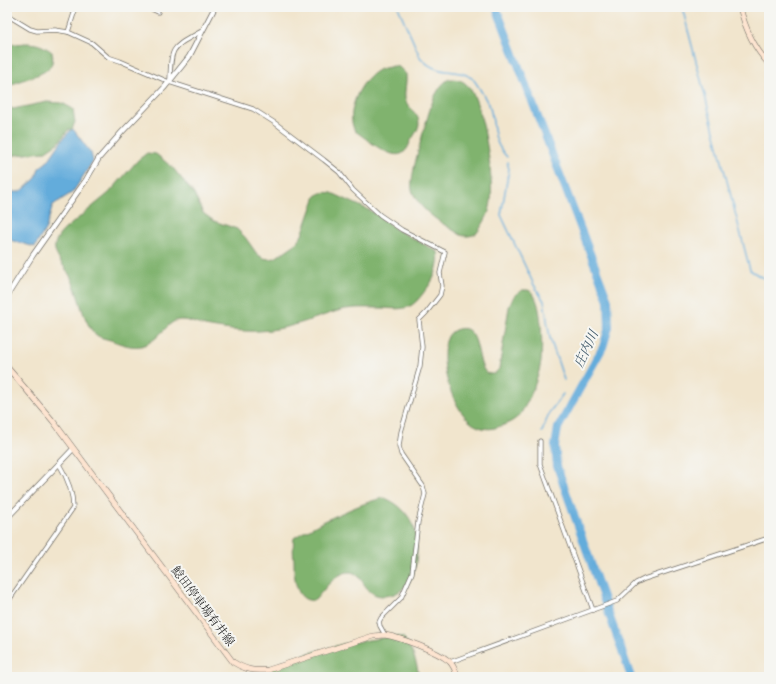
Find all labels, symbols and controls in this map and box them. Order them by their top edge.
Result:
water label: 庄内川 [571,326,602,370]
street label: 鯰田停車場有井線 [169,563,237,649]

